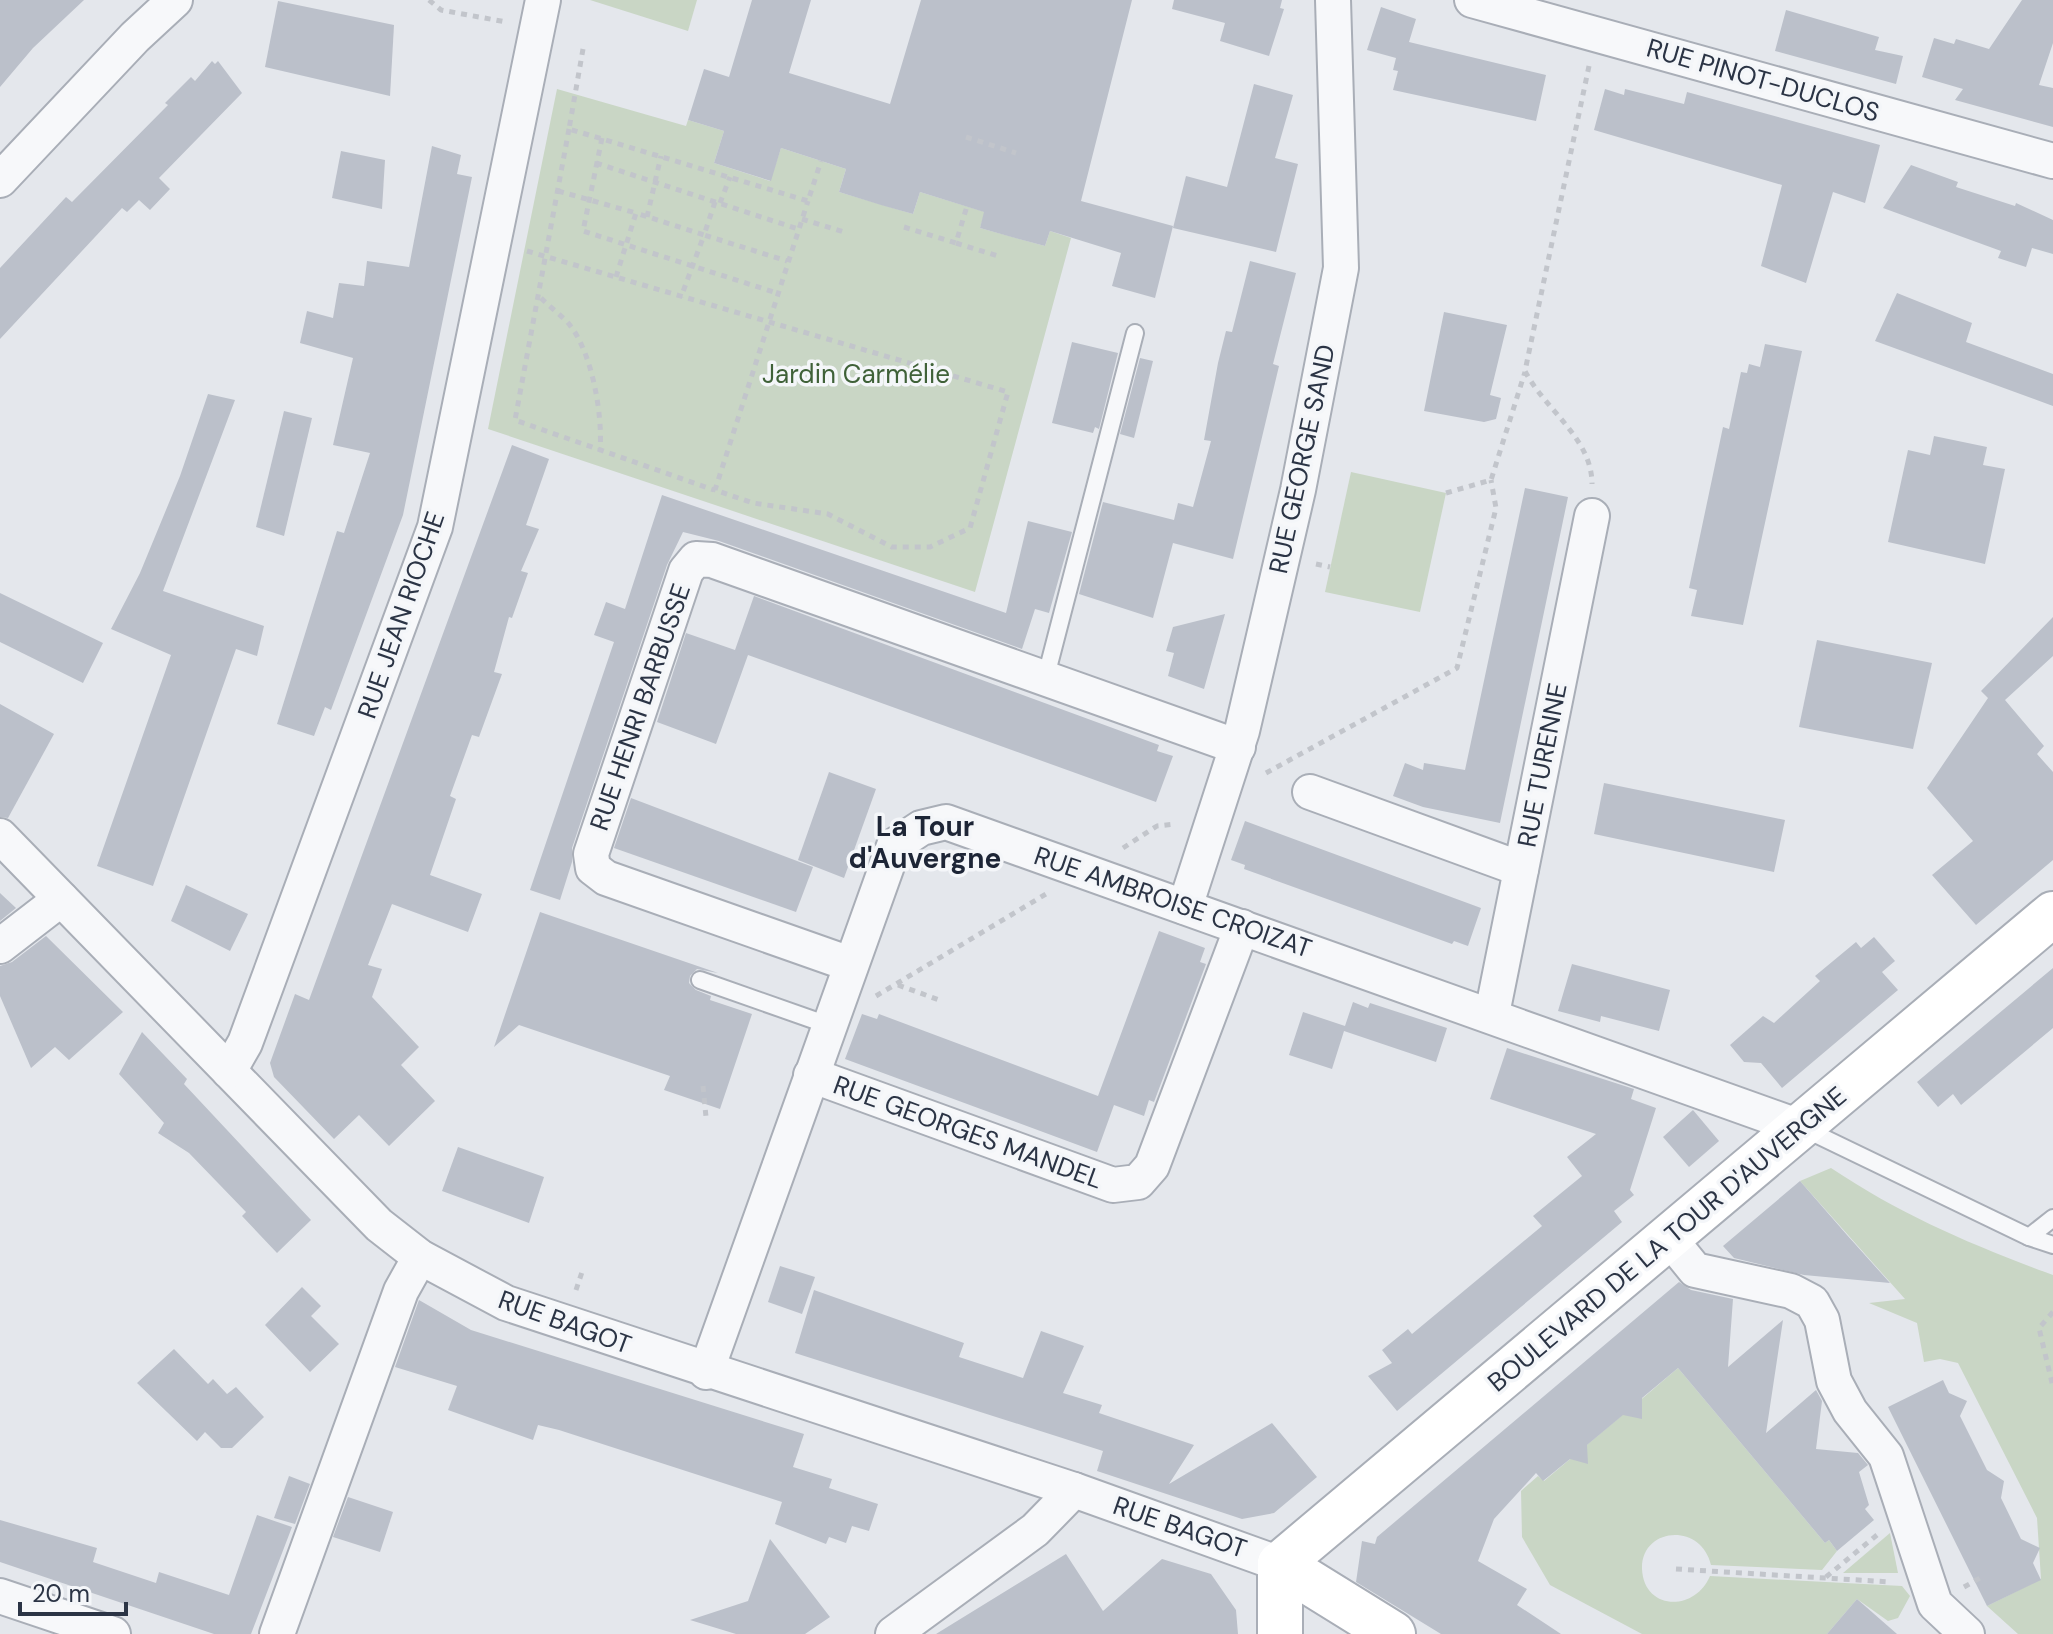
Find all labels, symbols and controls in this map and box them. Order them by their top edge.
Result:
street label: RUE PINOT-DUCLOS [1643,31,1883,129]
street label: RUE GEORGE SAND [1261,341,1343,577]
park label: Jardin Carmélie [762,357,950,391]
street label: RUE JEAN RIOCHE [350,507,452,723]
street label: RUE HENRI BARBUSSE [582,579,698,835]
street label: RUE TURENNE [1509,680,1575,850]
district label: La Tour d'Auvergne [849,808,1001,877]
street label: RUE AMBROISE CROIZAT [1030,838,1316,966]
street label: RUE GEORGES MANDEL [829,1067,1107,1197]
street label: BOULEVARD DE LA TOUR D'AUVERGNE [1481,1079,1853,1399]
street label: RUE BAGOT [494,1282,636,1362]
street label: RUE BAGOT [1109,1488,1251,1566]
scale bar [20,1566,126,1616]
text: 20 m [32,1578,90,1609]

